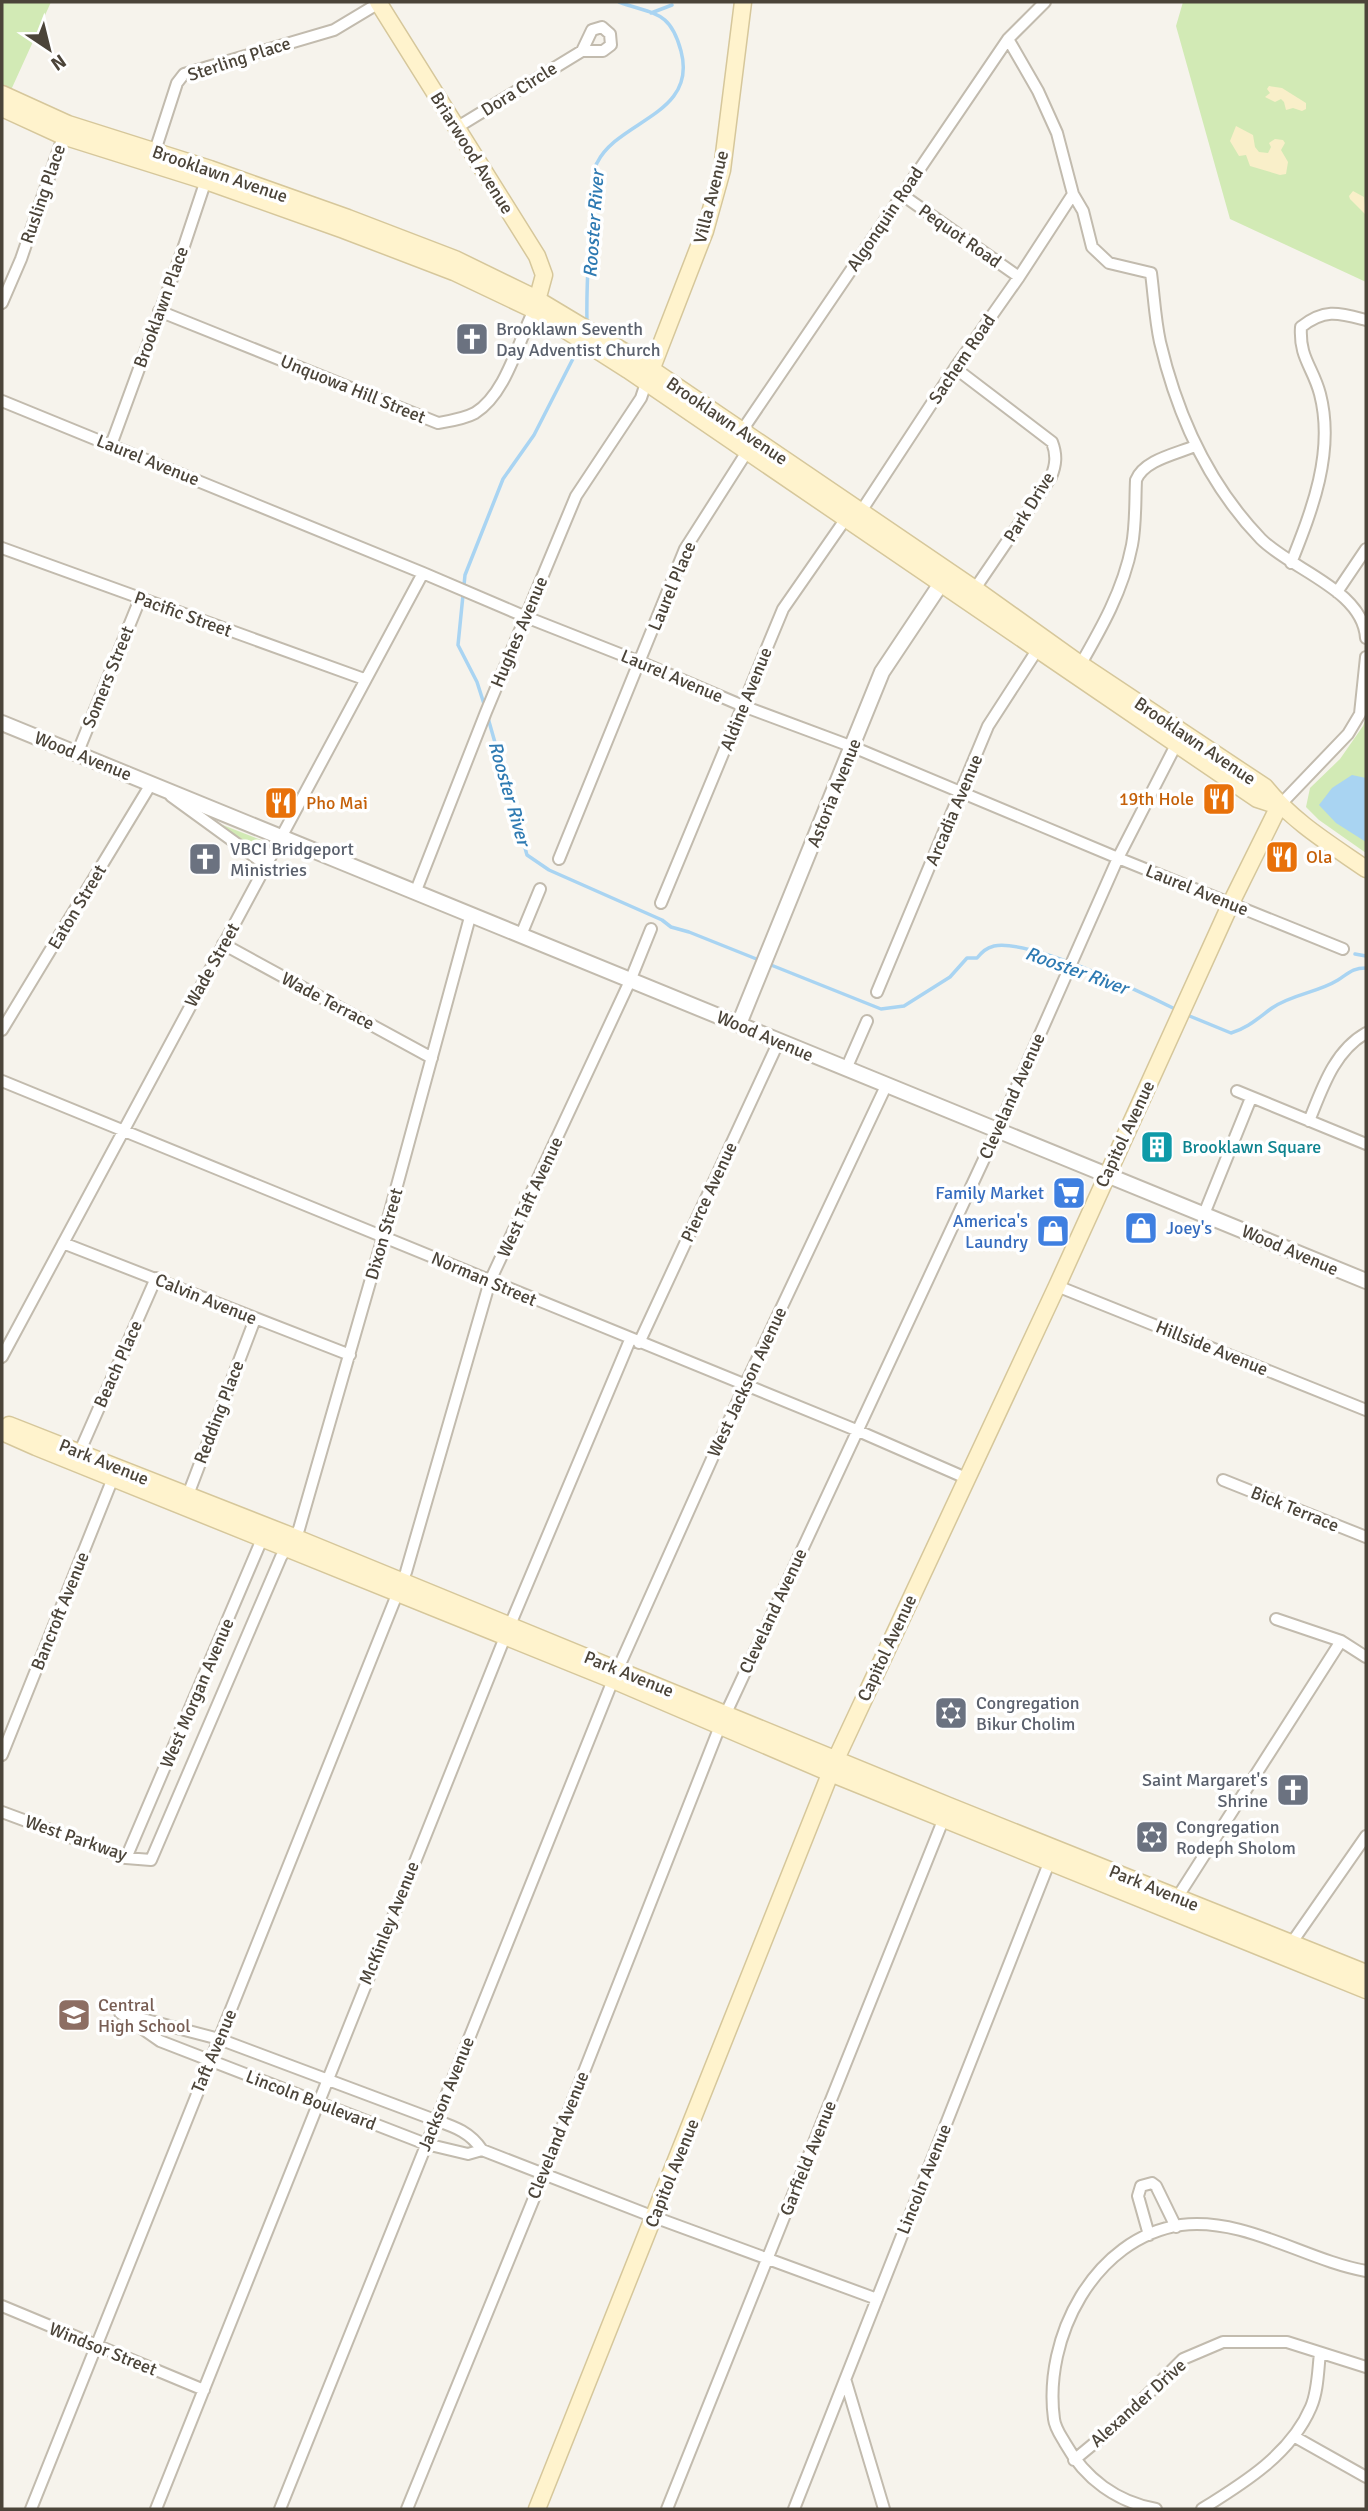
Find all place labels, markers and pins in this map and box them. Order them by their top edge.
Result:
place label: Brooklawn Seventh Day Adventist Church [496,318,661,361]
church icon: Brooklawn Seventh Day Adventist Church [453,320,491,358]
restaurant icon: 19th Hole [1200,780,1238,818]
restaurant icon: Pho Mai [262,784,300,822]
place label: 19th Hole [1119,788,1194,810]
place label: Pho Mai [306,792,368,814]
place label: VBCI Bridgeport Ministries [230,838,354,881]
restaurant icon: Ola [1263,838,1301,876]
church icon: VBCI Bridgeport Ministries [186,840,224,878]
place label: Ola [1306,846,1332,868]
building icon: Brooklawn Square [1138,1128,1176,1166]
place label: Brooklawn Square [1182,1136,1321,1158]
supermarket icon: Family Market [1050,1174,1088,1212]
place label: Family Market [935,1182,1044,1204]
shop icon: Joey's [1122,1209,1160,1247]
place label: America's Laundry [953,1210,1029,1253]
shop icon: America's Laundry [1034,1212,1072,1250]
place label: Joey's [1166,1217,1212,1239]
place label: Congregation Bikur Cholim [976,1692,1080,1735]
synagogue icon: Congregation Bikur Cholim [932,1694,970,1732]
place label: Saint Margaret's Shrine [1142,1769,1268,1812]
church icon: Saint Margaret's Shrine [1274,1771,1312,1809]
place label: Congregation Rodeph Sholom [1176,1816,1296,1859]
synagogue icon: Congregation Rodeph Sholom [1133,1818,1171,1856]
place label: Central High School [98,1994,191,2037]
school or university icon: Central High School [55,1996,93,2034]

